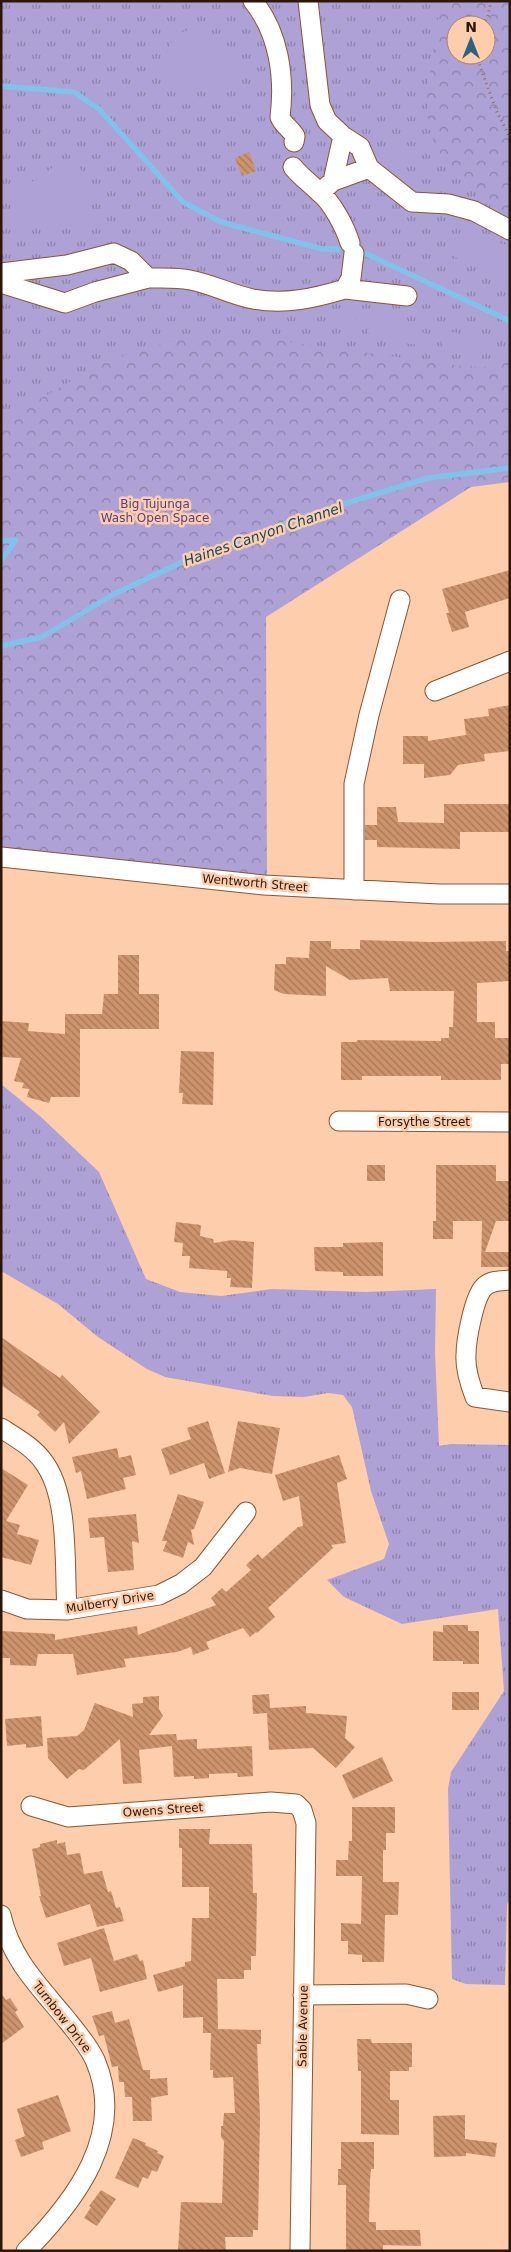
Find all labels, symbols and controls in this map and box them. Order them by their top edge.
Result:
north arrow [446,15,496,65]
text: N [465,19,477,35]
park label: Big Tujunga Wash Open Space [101,497,209,525]
water label: Haines Canyon Channel [181,499,345,569]
street label: Wentworth Street [202,871,308,895]
street label: Forsythe Street [378,1115,470,1129]
street label: Mulberry Drive [65,1588,155,1616]
street label: Owens Street [122,1800,204,1820]
street label: Turnbow Drive [29,1978,94,2055]
street label: Sable Avenue [295,1985,311,2067]

